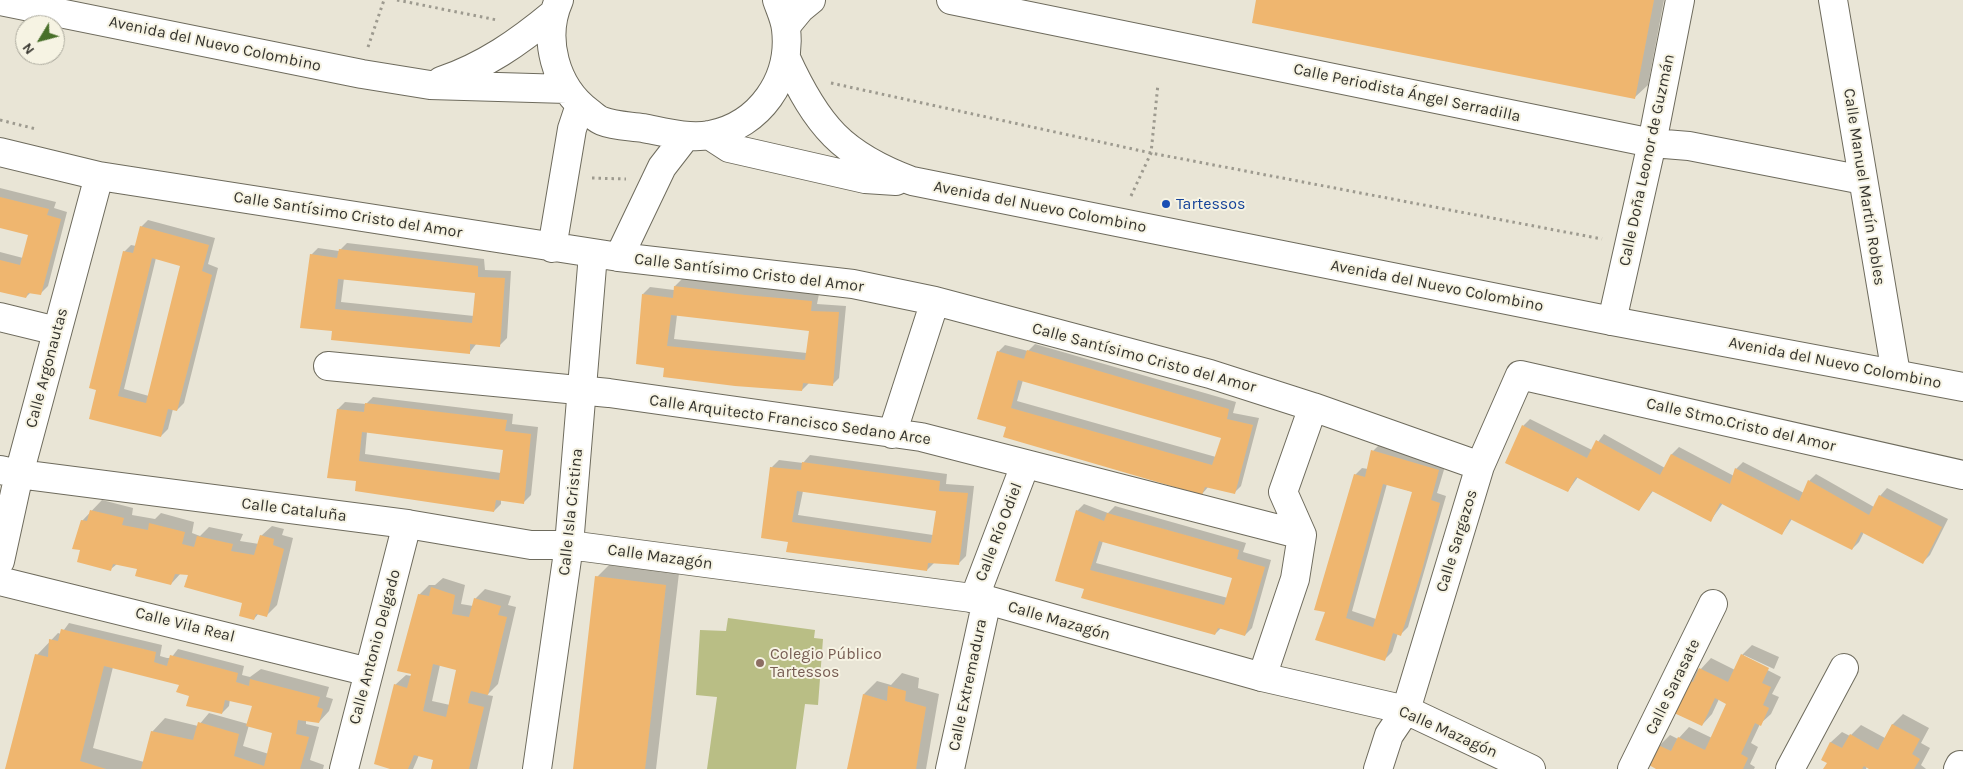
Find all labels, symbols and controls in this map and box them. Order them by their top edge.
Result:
street label: Avenida del Nuevo Colombino [107,12,323,76]
north arrow [15,15,65,65]
text: N [19,40,38,58]
street label: Calle Doña Leonor de Guzmán [1615,52,1679,268]
street label: Calle Periodista Ángel Serradilla [1292,60,1522,126]
street label: Calle Manuel Martín Robles [1839,87,1889,287]
street label: Avenida del Nuevo Colombino [932,177,1148,237]
street label: Calle Santísimo Cristo del Amor [232,187,464,243]
place label: Tartessos [1176,194,1245,214]
marker: Tartessos [1160,198,1172,210]
street label: Calle Santísimo Cristo del Amor [633,249,865,297]
street label: Avenida del Nuevo Colombino [1329,256,1545,316]
street label: Calle Argonautas [22,306,72,430]
street label: Calle Santísimo Cristo del Amor [1030,319,1258,397]
street label: Avenida del Nuevo Colombino [1727,333,1943,393]
street label: Calle Arquitecto Francisco Sedano Arce [648,391,932,449]
street label: Calle Stmo.Cristo del Amor [1644,394,1838,456]
street label: Calle Isla Cristina [555,448,587,576]
street label: Calle Río Odiel [971,480,1027,584]
street label: Calle Sargazos [1432,487,1482,595]
street label: Calle Cataluña [240,494,348,526]
street label: Calle Mazagón [606,540,714,574]
street label: Calle Antonio Delgado [345,567,405,727]
street label: Calle Mazagón [1006,597,1112,645]
street label: Calle Vila Real [133,603,237,647]
street label: Calle Extremadura [945,617,991,753]
street label: Calle Sarasate [1642,636,1704,738]
place label: Colegio Público Tartessos [770,644,882,682]
marker: Colegio Público Tartessos [754,657,766,669]
street label: Calle Mazagón [1396,702,1500,762]

